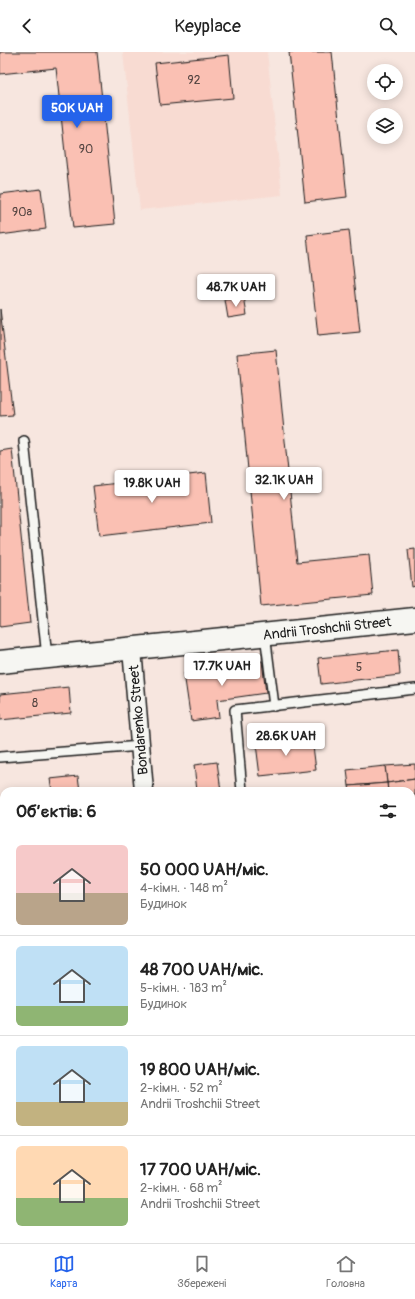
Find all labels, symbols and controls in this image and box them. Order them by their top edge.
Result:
icon: back [16,15,38,37]
text: Keyplace [174,15,241,38]
icon: search [377,15,399,37]
map controls [367,64,403,144]
button: locate [367,64,403,100]
house number: 92 [188,73,201,88]
pin: 50K UAH [40,95,114,129]
text: 50K UAH [51,100,103,116]
button: layers [367,108,403,144]
house number: 90 [79,142,93,157]
house number: 90а [12,205,32,220]
pin: 48.7K UAH [190,274,282,308]
text: 48.7K UAH [206,279,266,295]
pin: 32.1K UAH [238,467,330,501]
pin: 19.8K UAH [106,470,198,504]
text: 32.1K UAH [255,472,313,488]
text: 19.8K UAH [123,475,181,491]
street label: Andrii Troshchii Street [262,613,392,644]
pin: 17.7K UAH [176,653,268,687]
text: 17.7K UAH [193,658,251,674]
house number: 5 [356,660,362,675]
street label: Bondarenko Street [125,664,152,776]
house number: 8 [32,696,38,711]
pin: 28.6K UAH [240,723,332,757]
text: 28.6K UAH [256,728,316,744]
icon: filters [377,800,399,822]
text: Об’єктів: 6 [16,801,97,822]
text: 50 000 UAH/міс. [140,859,269,880]
icon: home [48,861,96,909]
text: 4-кімн. · 148 m² [140,880,228,896]
text: Будинок [140,896,187,912]
text: 48 700 UAH/міс. [140,959,264,980]
icon: home [48,962,96,1010]
text: 5-кімн. · 183 m² [140,980,227,996]
text: Будинок [140,996,187,1012]
text: 19 800 UAH/міс. [140,1059,260,1080]
icon: home [48,1062,96,1110]
text: 2-кімн. · 52 m² [140,1080,223,1096]
text: Andrii Troshchii Street [140,1096,260,1112]
text: 17 700 UAH/міс. [140,1159,261,1180]
icon: home [48,1162,96,1210]
text: 2-кімн. · 68 m² [140,1180,223,1196]
text: Andrii Troshchii Street [140,1196,260,1212]
tab: Карта [50,1253,77,1290]
tab: Збережені [177,1253,226,1290]
tab: Головна [326,1253,365,1290]

